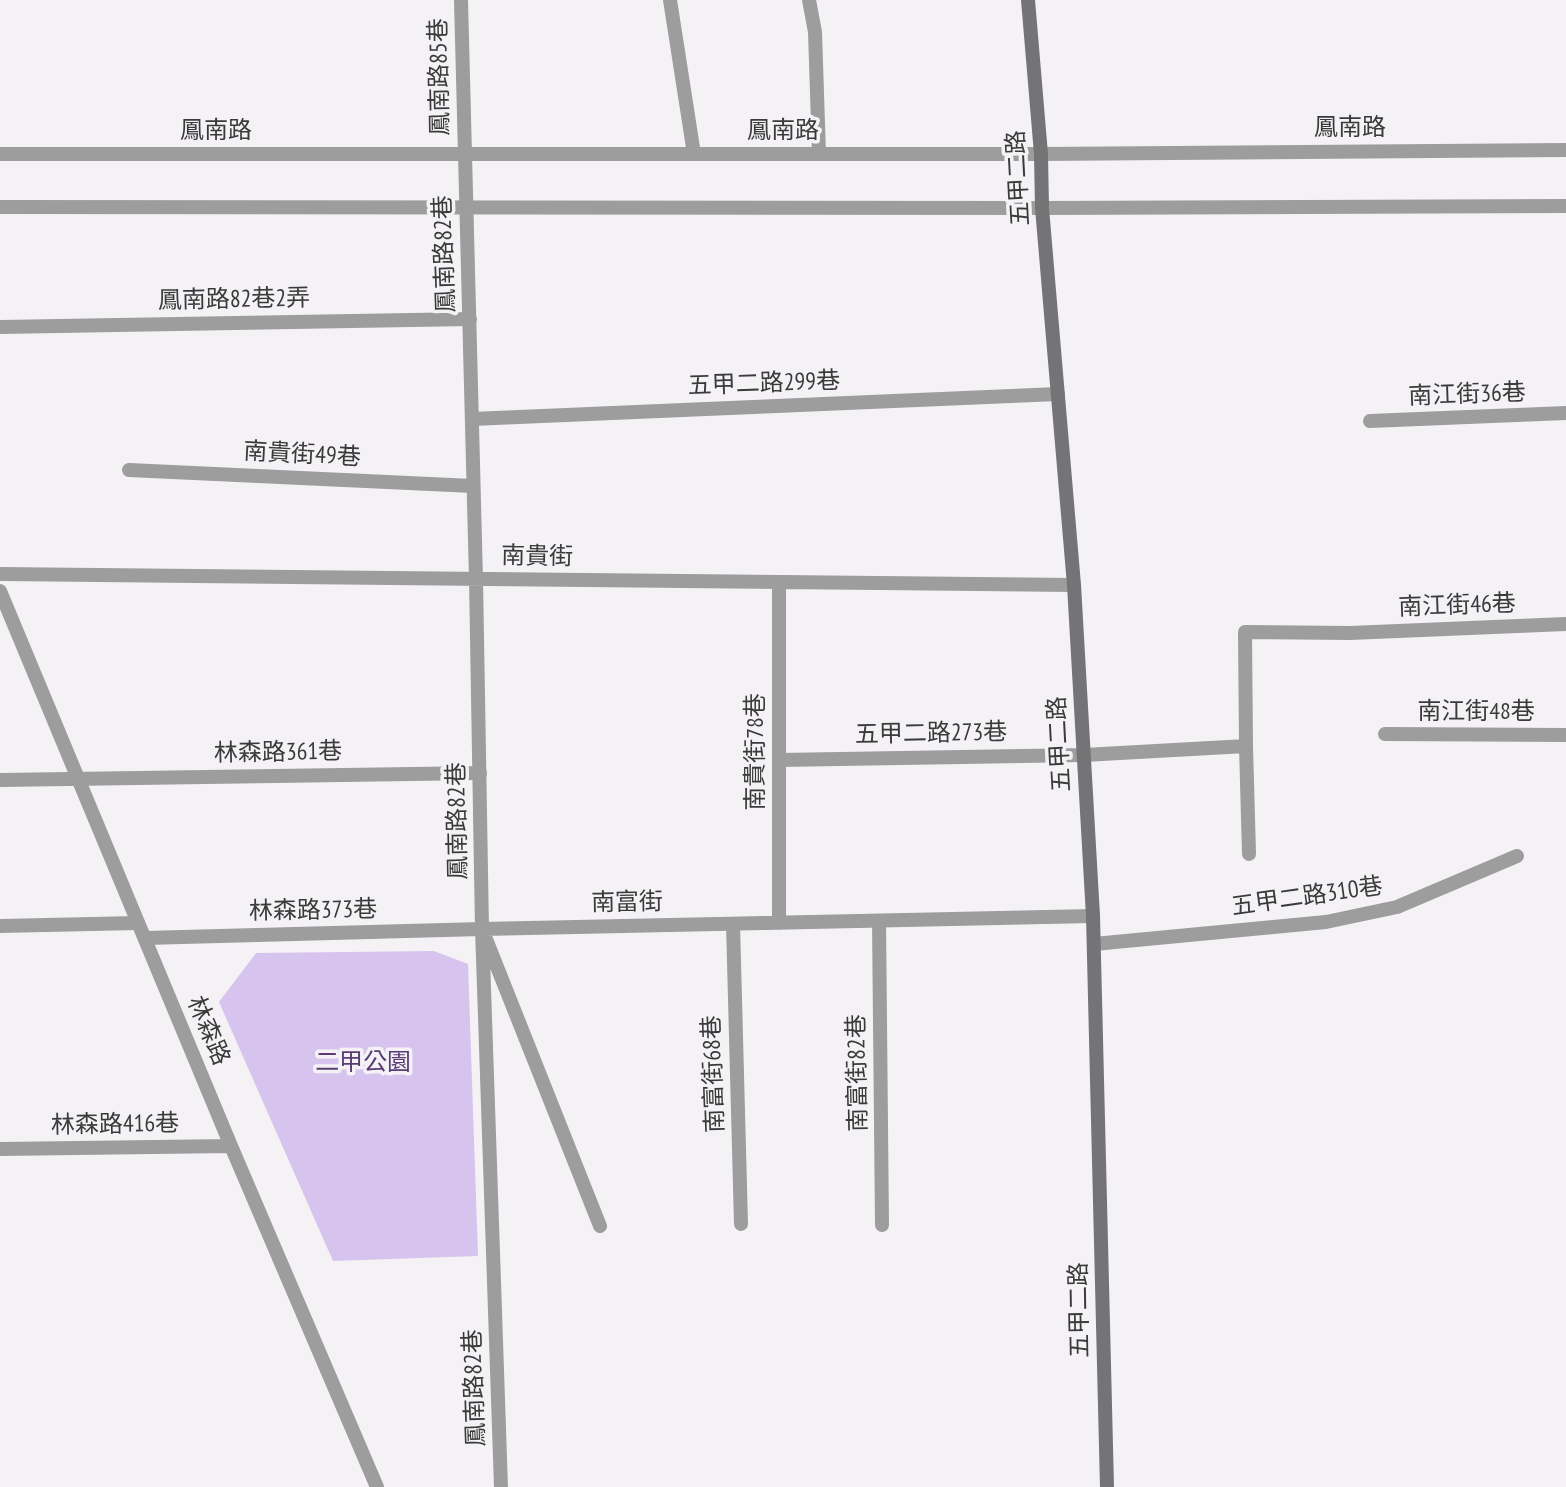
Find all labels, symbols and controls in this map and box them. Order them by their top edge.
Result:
street label: 鳳南路85巷 [425,18,455,136]
street label: 鳳南路 [1314,114,1386,142]
street label: 鳳南路 [180,117,252,145]
street label: 鳳南路 [747,117,819,145]
street label: 五甲二路 [1002,129,1036,227]
street label: 鳳南路82巷 [429,195,461,313]
street label: 鳳南路82巷2弄 [158,284,310,316]
street label: 五甲二路299巷 [687,367,841,401]
street label: 南江街36巷 [1408,379,1526,411]
street label: 南貴街49巷 [243,438,361,472]
street label: 南貴街 [501,542,573,572]
street label: 南江街46巷 [1398,590,1516,622]
street label: 南貴街78巷 [742,693,770,811]
street label: 五甲二路 [1043,695,1077,793]
street label: 南江街48巷 [1417,698,1535,726]
street label: 五甲二路273巷 [855,718,1007,750]
street label: 林森路361巷 [214,737,342,769]
street label: 鳳南路82巷 [443,762,473,880]
street label: 五甲二路310巷 [1230,872,1384,922]
street label: 南富街 [591,888,663,918]
street label: 林森路373巷 [249,895,377,927]
street label: 林森路 [181,992,235,1070]
street label: 南富街82巷 [843,1014,873,1132]
street label: 南富街68巷 [698,1015,730,1133]
park label: 二甲公園 [315,1049,411,1077]
street label: 林森路416巷 [51,1109,179,1141]
street label: 五甲二路 [1065,1262,1095,1358]
street label: 鳳南路82巷 [459,1329,491,1447]

